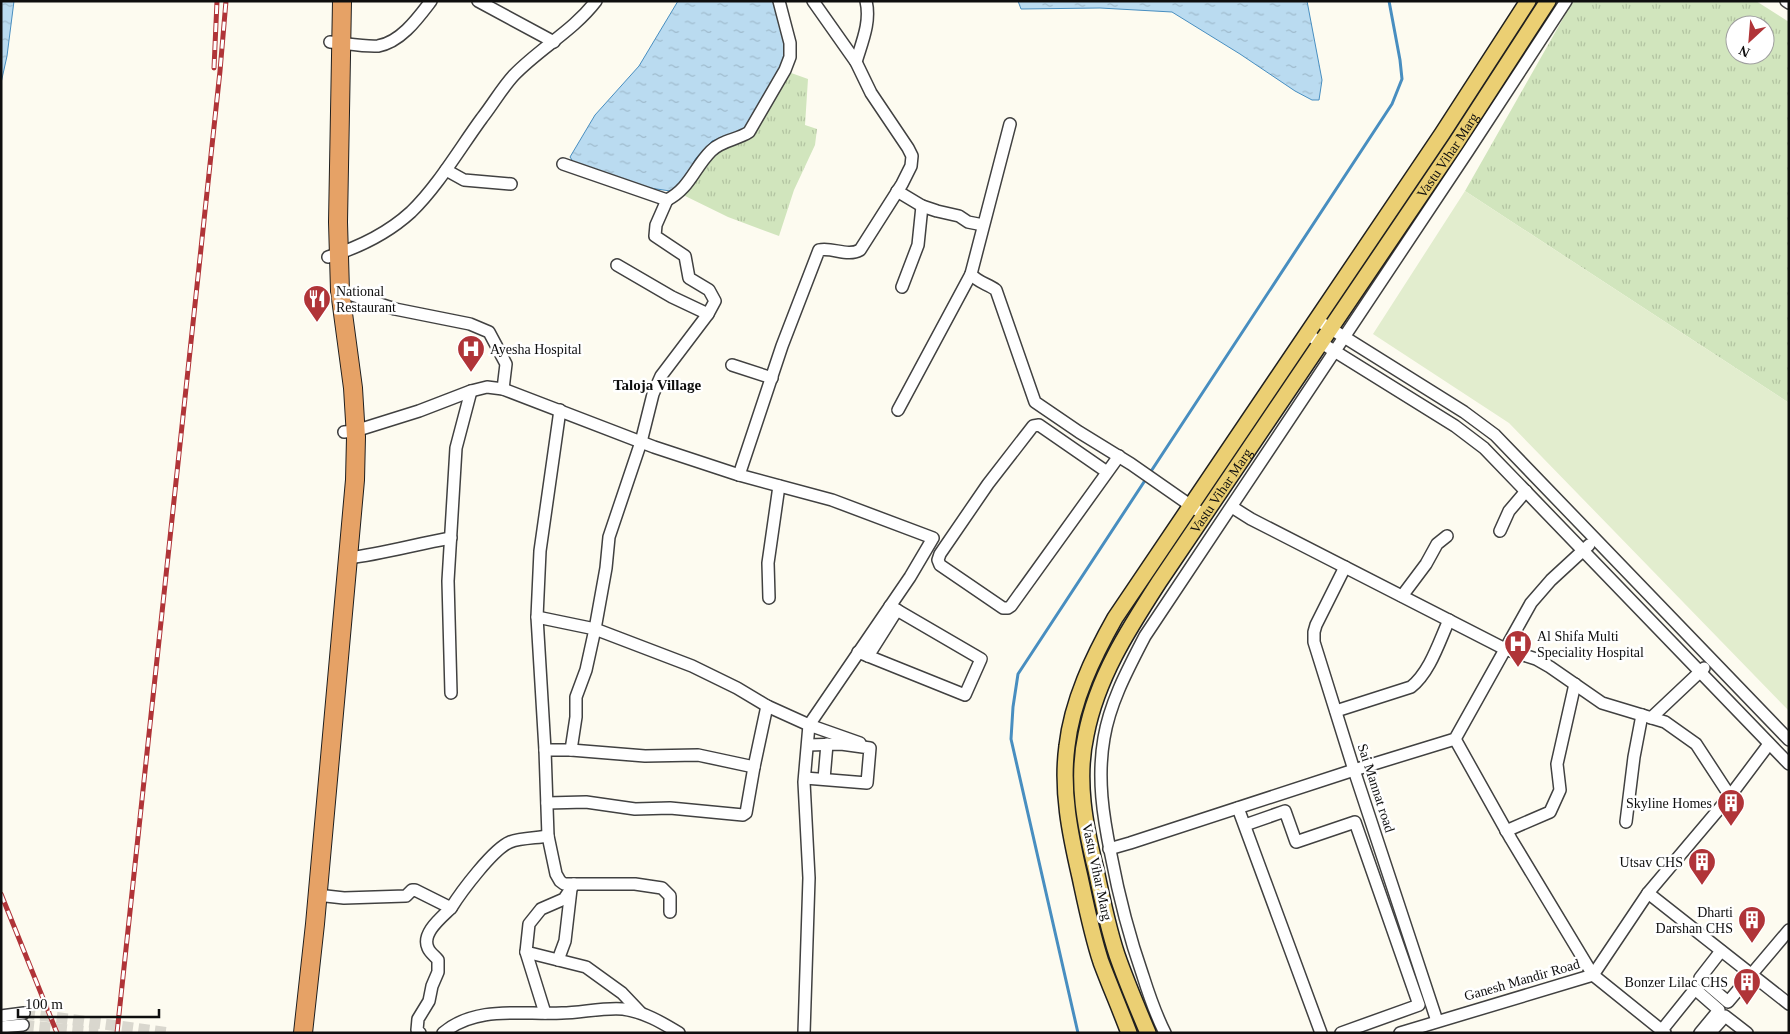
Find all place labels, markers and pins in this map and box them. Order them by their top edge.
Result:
restaurant icon: National Restaurant [302,284,332,323]
place label: National Restaurant [336,284,396,315]
hospital icon: Ayesha Hospital [456,334,486,373]
place label: Ayesha Hospital [490,342,582,357]
hospital icon: Al Shifa Multi Speciality Hospital [1503,629,1533,668]
place label: Al Shifa Multi Speciality Hospital [1537,629,1644,660]
building icon: Skyline Homes [1716,788,1746,827]
place label: Skyline Homes [1626,796,1712,811]
building icon: Utsav CHS [1687,847,1717,886]
place label: Utsav CHS [1620,855,1683,870]
place label: Dharti Darshan CHS [1656,905,1733,936]
building icon: Dharti Darshan CHS [1737,905,1767,944]
building icon: Bonzer Lilac CHS [1732,967,1762,1006]
place label: Bonzer Lilac CHS [1625,975,1728,990]

